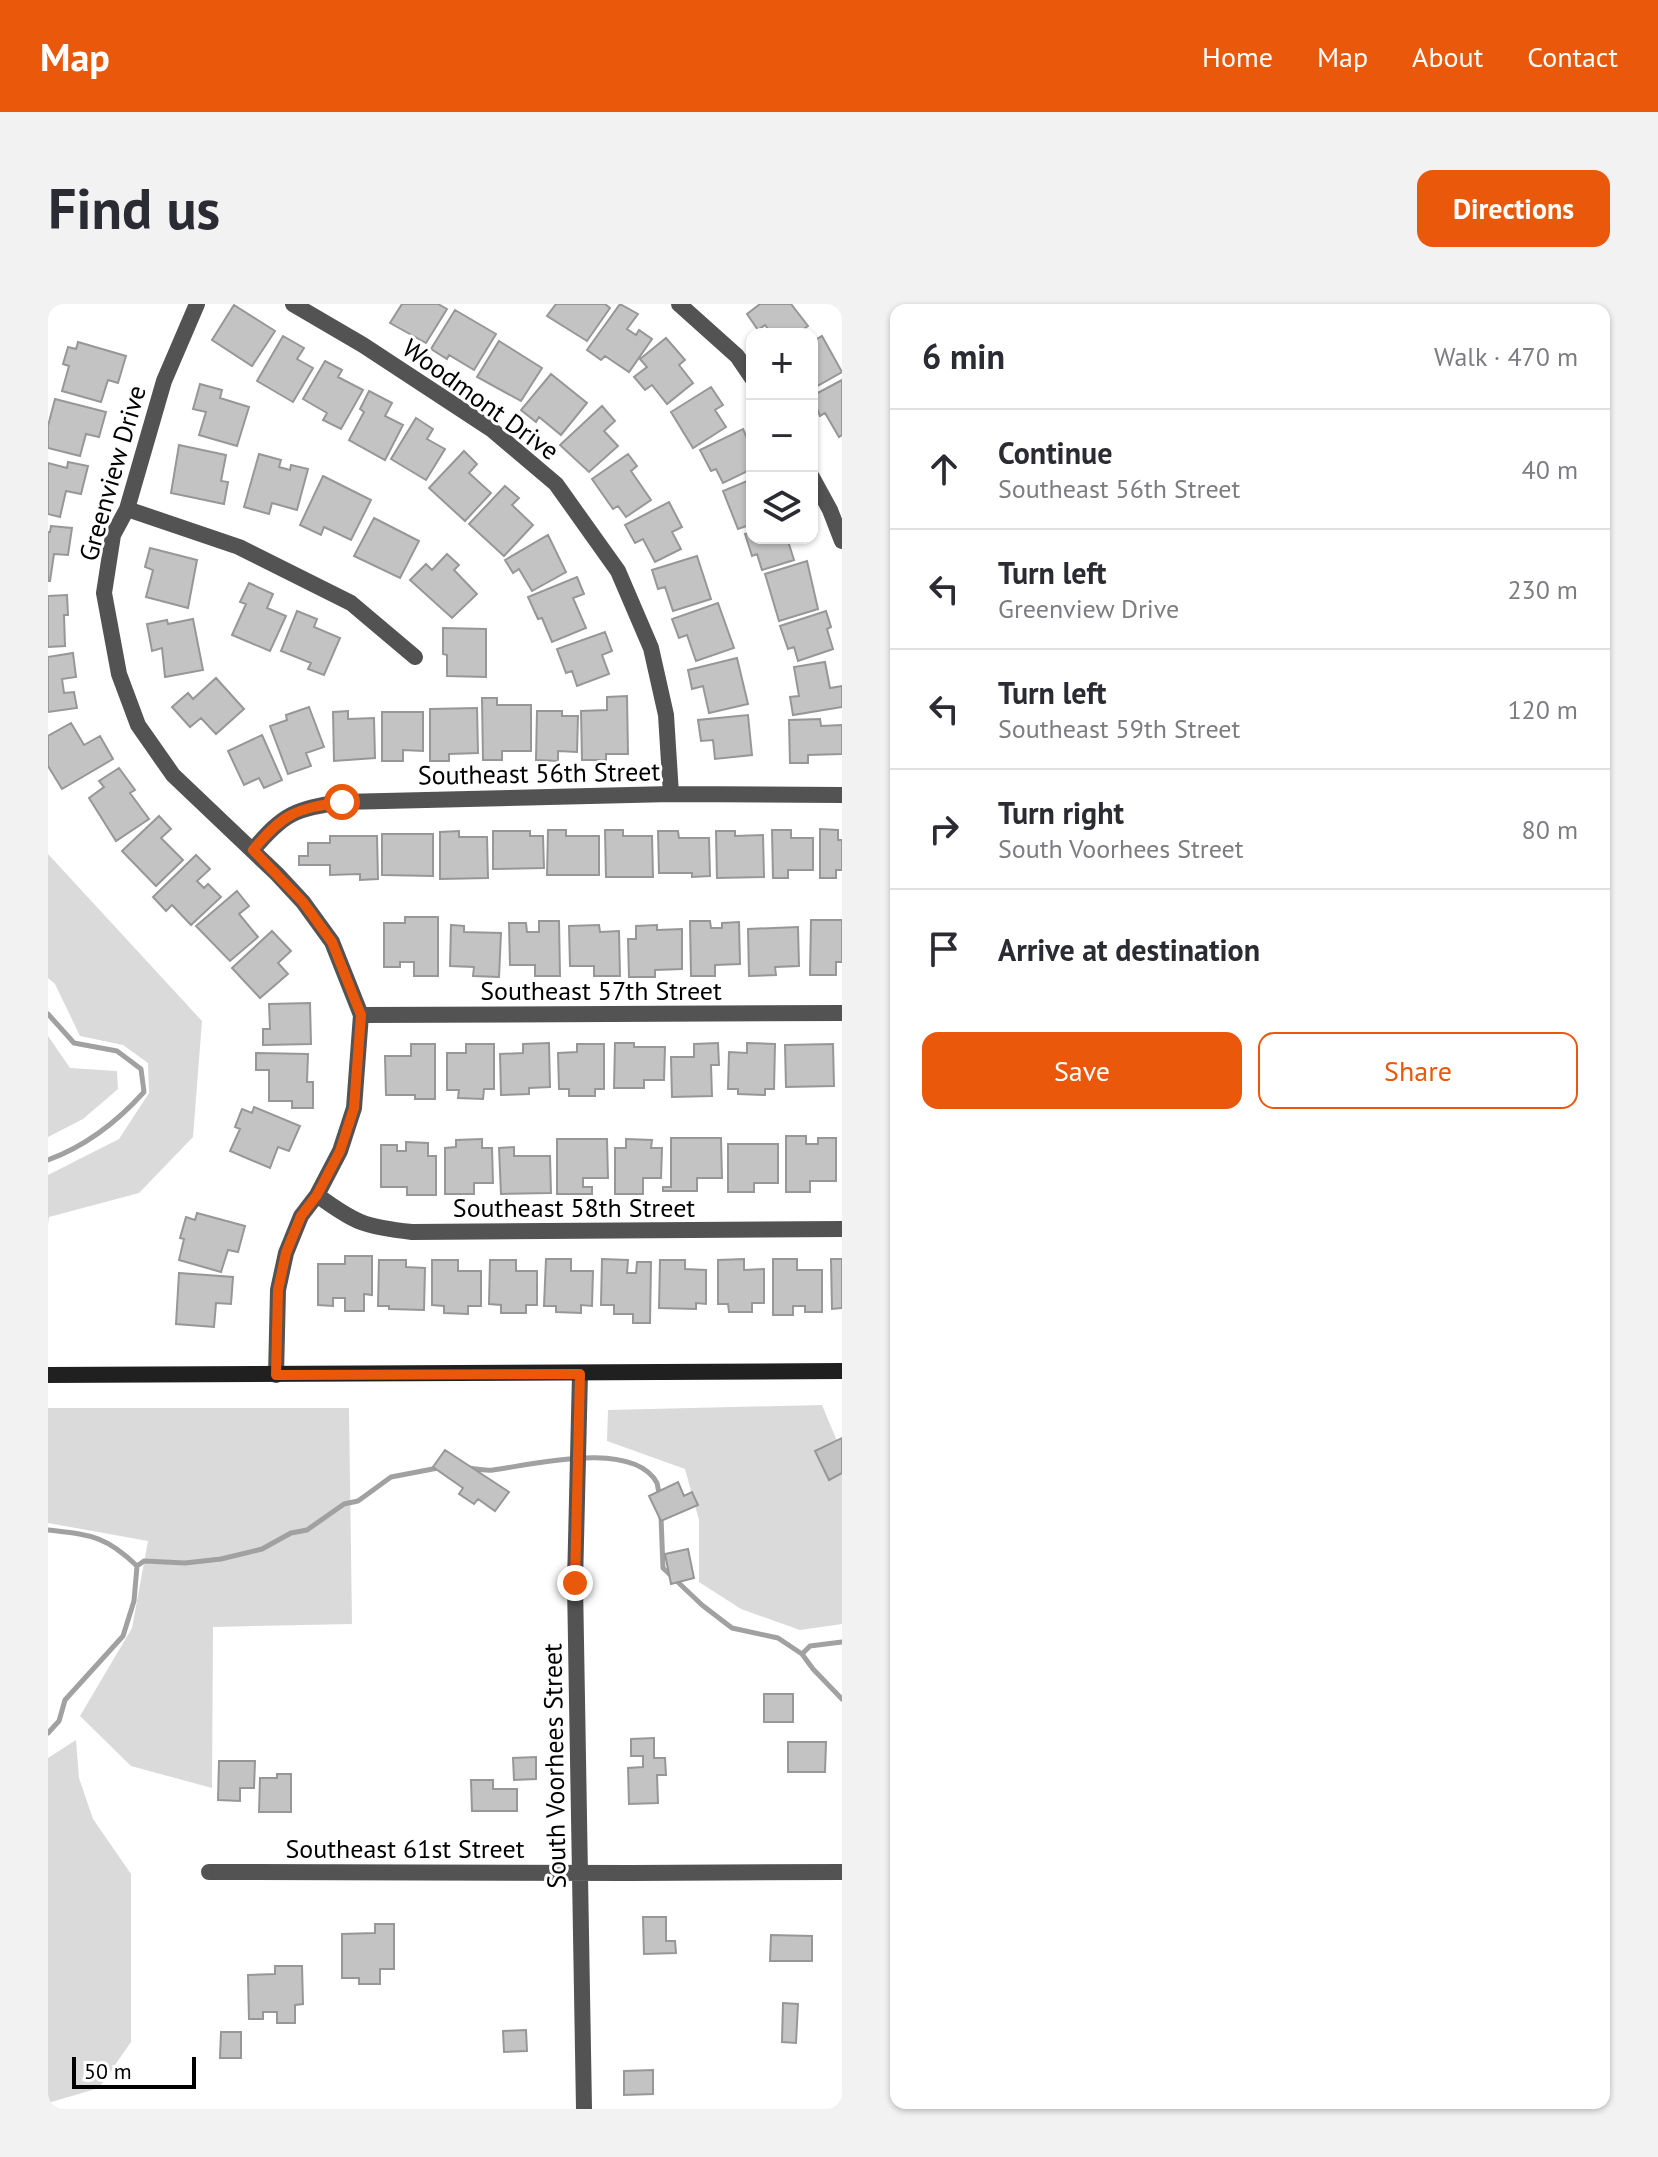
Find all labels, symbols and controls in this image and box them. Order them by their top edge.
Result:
text: Map [40,32,110,81]
text: Home [1202,38,1273,75]
text: Map [1317,38,1368,75]
text: About [1412,38,1483,75]
text: Contact [1527,38,1618,75]
button: Directions [1417,170,1610,247]
text: Find us [48,172,220,244]
map controls [746,328,818,544]
button: + [746,328,818,400]
street label: Woodmont Drive [396,331,566,467]
text: 6 min [922,334,1005,378]
text: Walk · 470 m [1434,340,1578,373]
street label: Greenview Drive [71,381,153,565]
button: − [746,400,818,472]
text: Continue [998,433,1112,472]
icon: ahead [922,447,966,491]
text: 40 m [1522,453,1578,486]
button: layers [746,472,818,544]
text: Southeast 56th Street [998,472,1240,505]
text: Turn left [998,553,1106,592]
icon: left [922,567,966,611]
text: 230 m [1507,573,1578,606]
text: Greenview Drive [998,592,1179,625]
text: Turn left [998,673,1106,712]
icon: left [922,687,966,731]
text: 120 m [1507,693,1578,726]
text: Southeast 59th Street [998,712,1240,745]
street label: Southeast 56th Street [418,754,661,792]
route start [324,784,360,820]
text: Turn right [998,793,1124,832]
icon: right [922,807,966,851]
text: 80 m [1522,813,1578,846]
text: South Voorhees Street [998,832,1244,865]
icon: arrive [922,927,966,971]
text: Arrive at destination [998,930,1260,969]
street label: Southeast 57th Street [480,974,722,1007]
button: Save [922,1032,1242,1109]
button: Share [1258,1032,1578,1109]
street label: Southeast 58th Street [453,1191,695,1224]
route end [557,1565,593,1601]
street label: South Voorhees Street [535,1643,573,1889]
street label: Southeast 61st Street [285,1832,525,1865]
scale bar [72,2053,196,2089]
text: 50 m [84,2057,132,2085]

